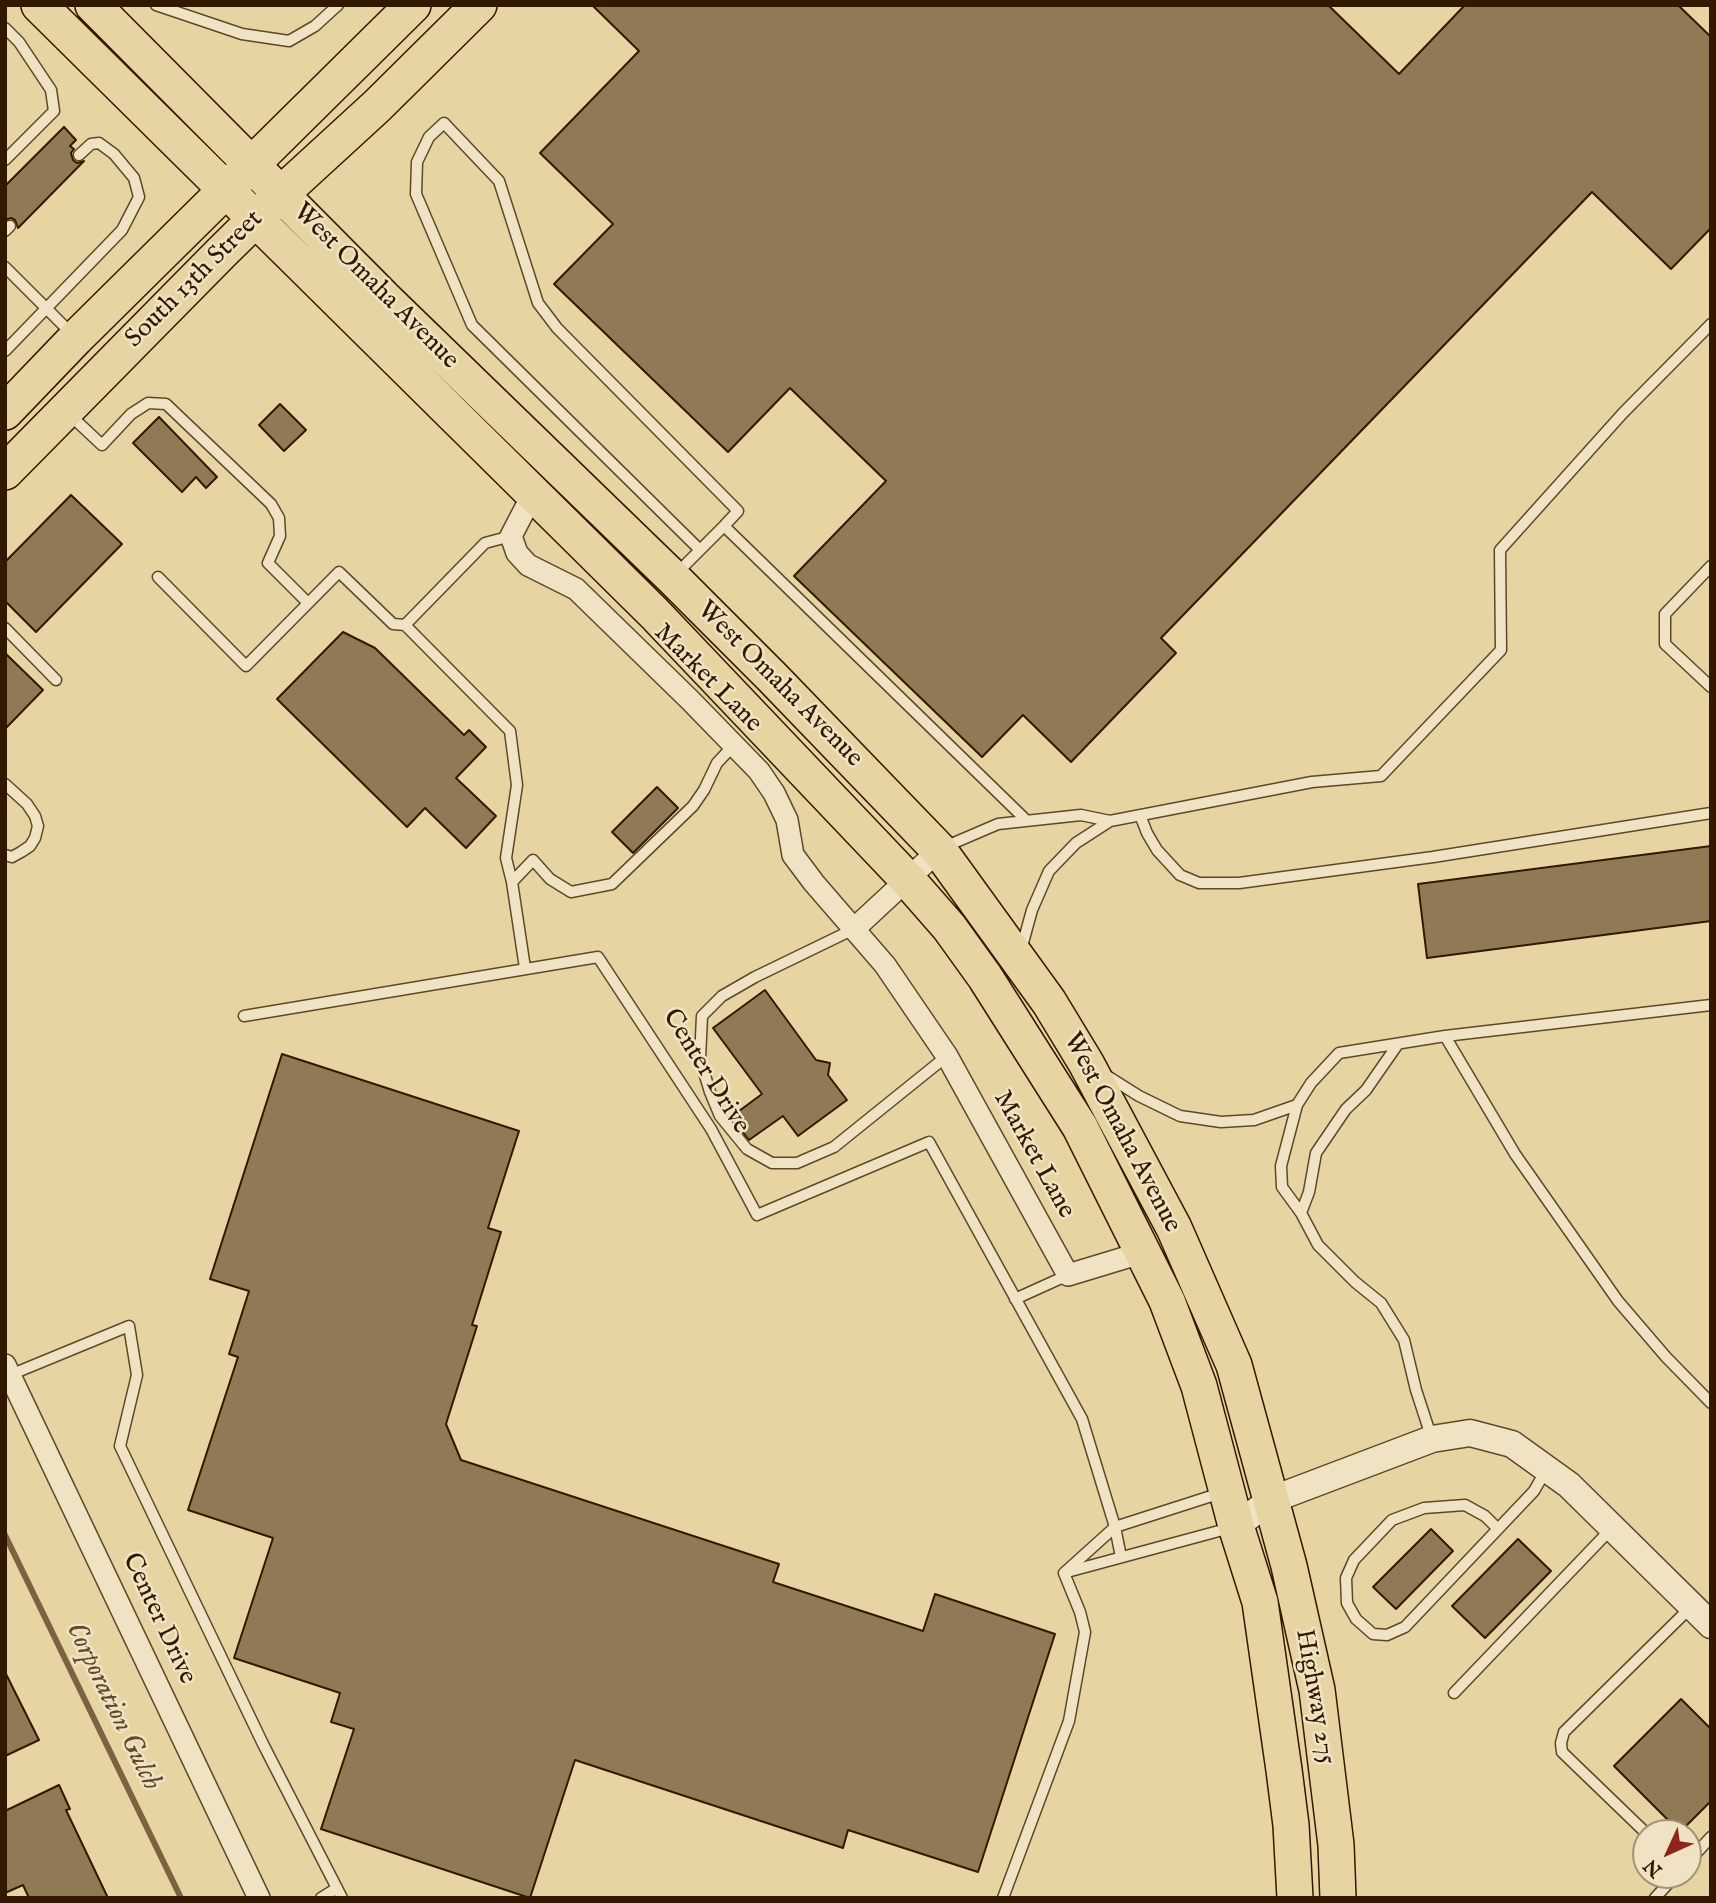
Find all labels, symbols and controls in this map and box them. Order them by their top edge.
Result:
street label: West Omaha Avenue [285,197,465,377]
street label: South 13th Street [120,205,270,355]
street label: West Omaha Avenue [689,595,869,775]
street label: Market Lane [646,618,768,740]
street label: Center Drive [654,1004,756,1140]
street label: West Omaha Avenue [1055,1028,1187,1238]
street label: Market Lane [985,1086,1081,1224]
street label: Center Drive [114,1549,202,1689]
water label: Corporation Gulch [57,1618,167,1796]
street label: Highway 275 [1287,1627,1341,1767]
north arrow [1632,1819,1702,1889]
text: N [1639,1853,1668,1882]

